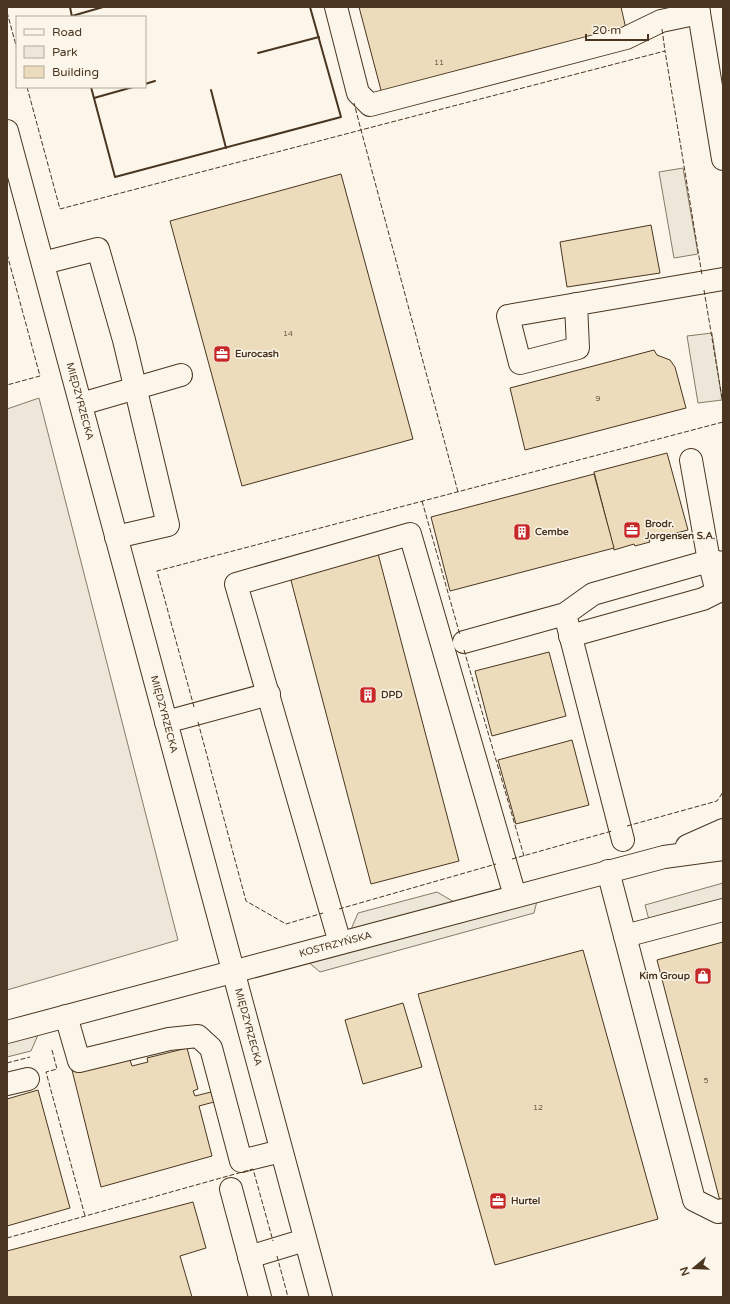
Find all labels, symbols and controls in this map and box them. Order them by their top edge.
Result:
legend [16,16,146,88]
scale bar [586,16,648,42]
text: 20 m [592,23,621,37]
text: Road [52,25,82,39]
text: Park [52,45,78,59]
house number: 11 [434,58,444,67]
text: Building [52,65,99,79]
house number: 14 [283,329,293,338]
office icon: Eurocash [212,344,232,364]
place label: Eurocash [235,348,279,360]
street label: MIĘDZYRZECKA [64,361,96,442]
house number: 9 [595,394,601,403]
place label: Brodr. Jorgensen S.A. [644,518,716,542]
office icon: Brodr. Jorgensen S.A. [622,520,642,540]
building icon: Cembe [512,522,532,542]
place label: Cembe [535,526,569,538]
street label: MIĘDZYRZECKA [148,674,180,754]
building icon: DPD [358,685,378,705]
place label: DPD [381,689,403,701]
street label: KOSTRZYŃSKA [298,929,373,960]
shop icon: Kim Group [693,966,713,986]
place label: Kim Group [639,970,691,982]
street label: MIĘDZYRZECKA [232,987,265,1067]
house number: 5 [703,1076,709,1085]
house number: 12 [533,1103,543,1112]
office icon: Hurtel [488,1191,508,1211]
place label: Hurtel [511,1195,540,1207]
north arrow [674,1248,714,1288]
text: N [677,1265,693,1277]

